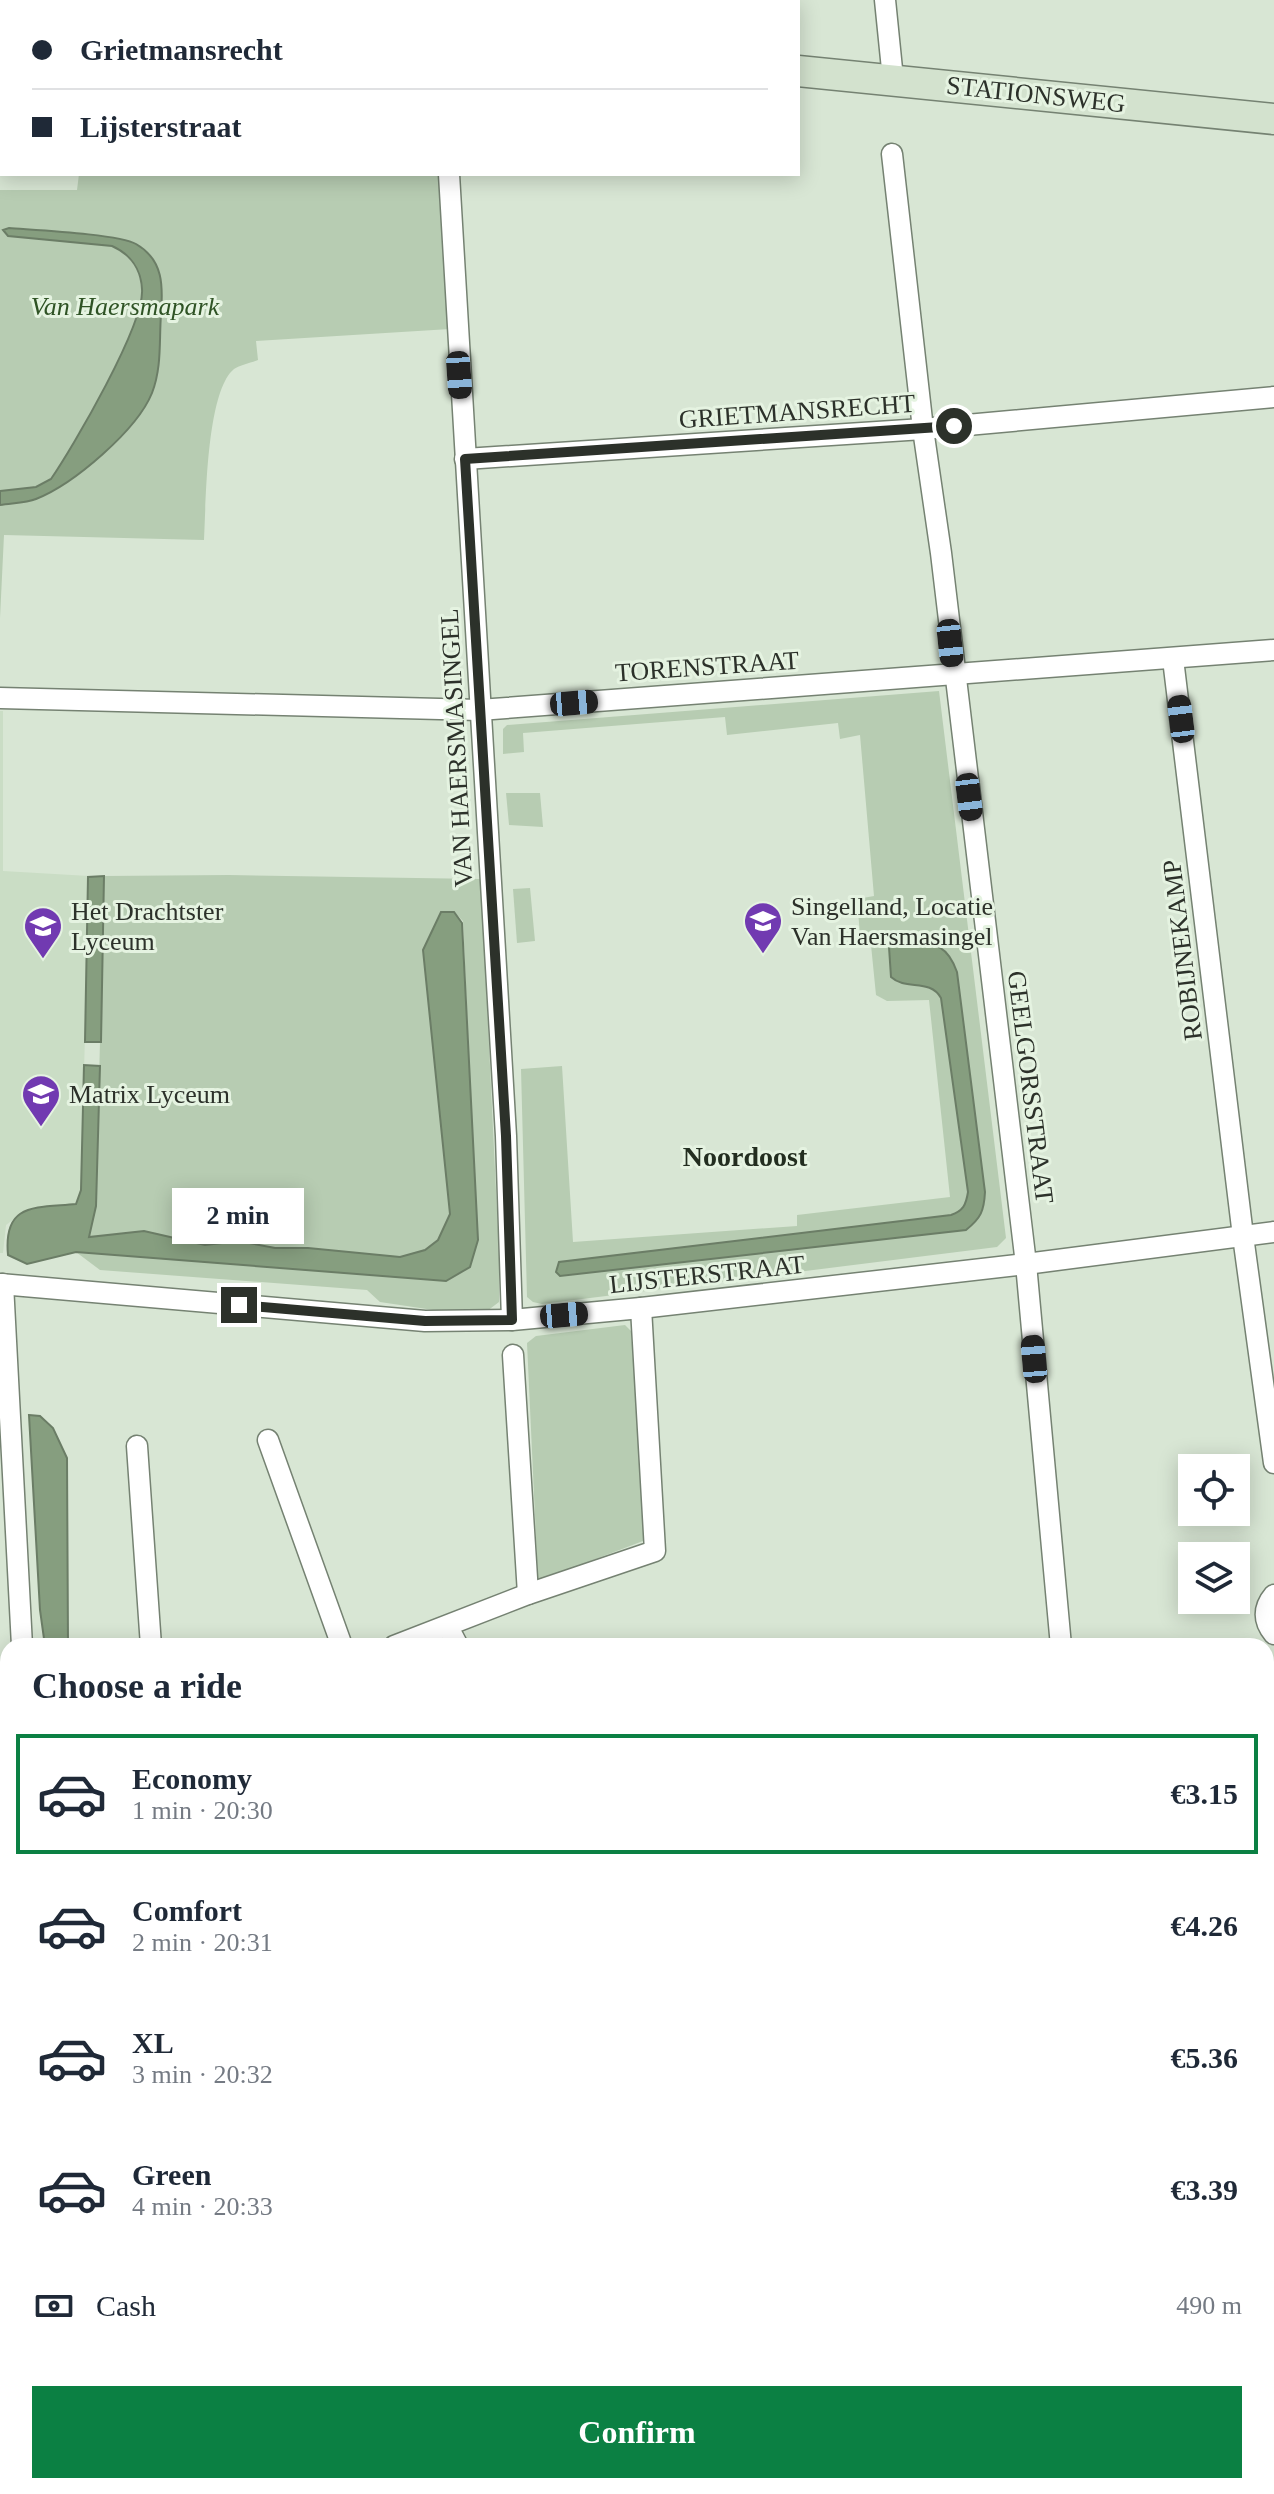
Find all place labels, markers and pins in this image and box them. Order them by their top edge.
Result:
place label: Singelland, Locatie Van Haersmasingel [791,892,993,951]
place label: Het Drachtster Lyceum [71,897,224,956]
school or university icon: Singelland, Locatie Van Haersmasingel [742,900,784,955]
school or university icon: Het Drachtster Lyceum [22,905,64,960]
school or university icon: Matrix Lyceum [20,1073,62,1128]
place label: Matrix Lyceum [69,1080,230,1109]

